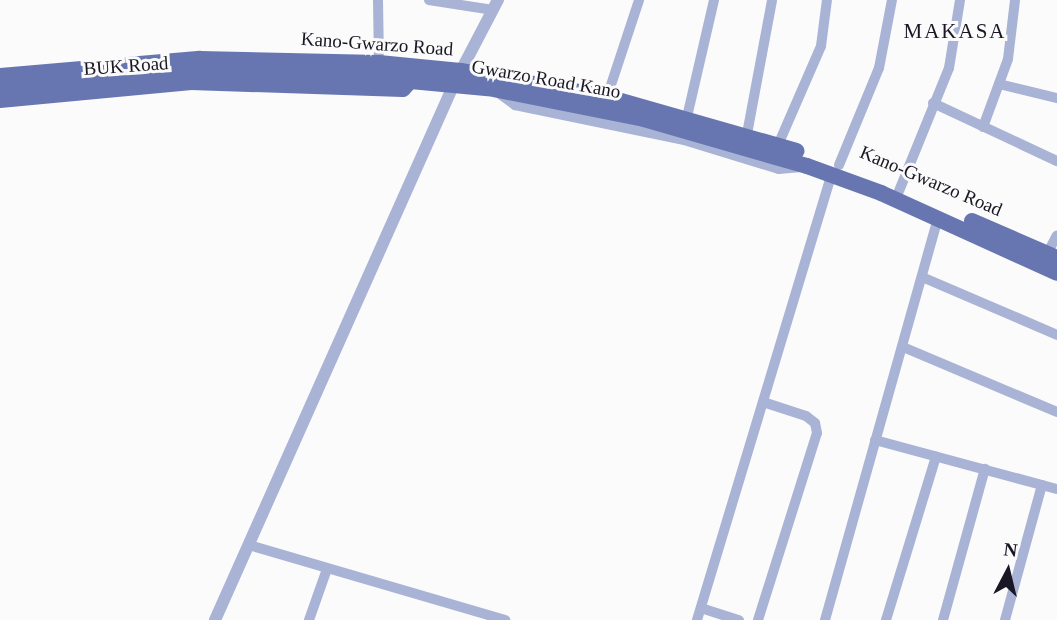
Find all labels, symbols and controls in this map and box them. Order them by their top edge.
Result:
district label: MAKASA [904,18,1006,44]
street label: Kano-Gwarzo Road [300,27,454,61]
street label: BUK Road [83,52,169,80]
street label: Gwarzo Road Kano [470,55,622,103]
street label: Kano-Gwarzo Road [856,141,1006,221]
north arrow [973,536,1043,606]
text: N [1003,538,1019,561]

